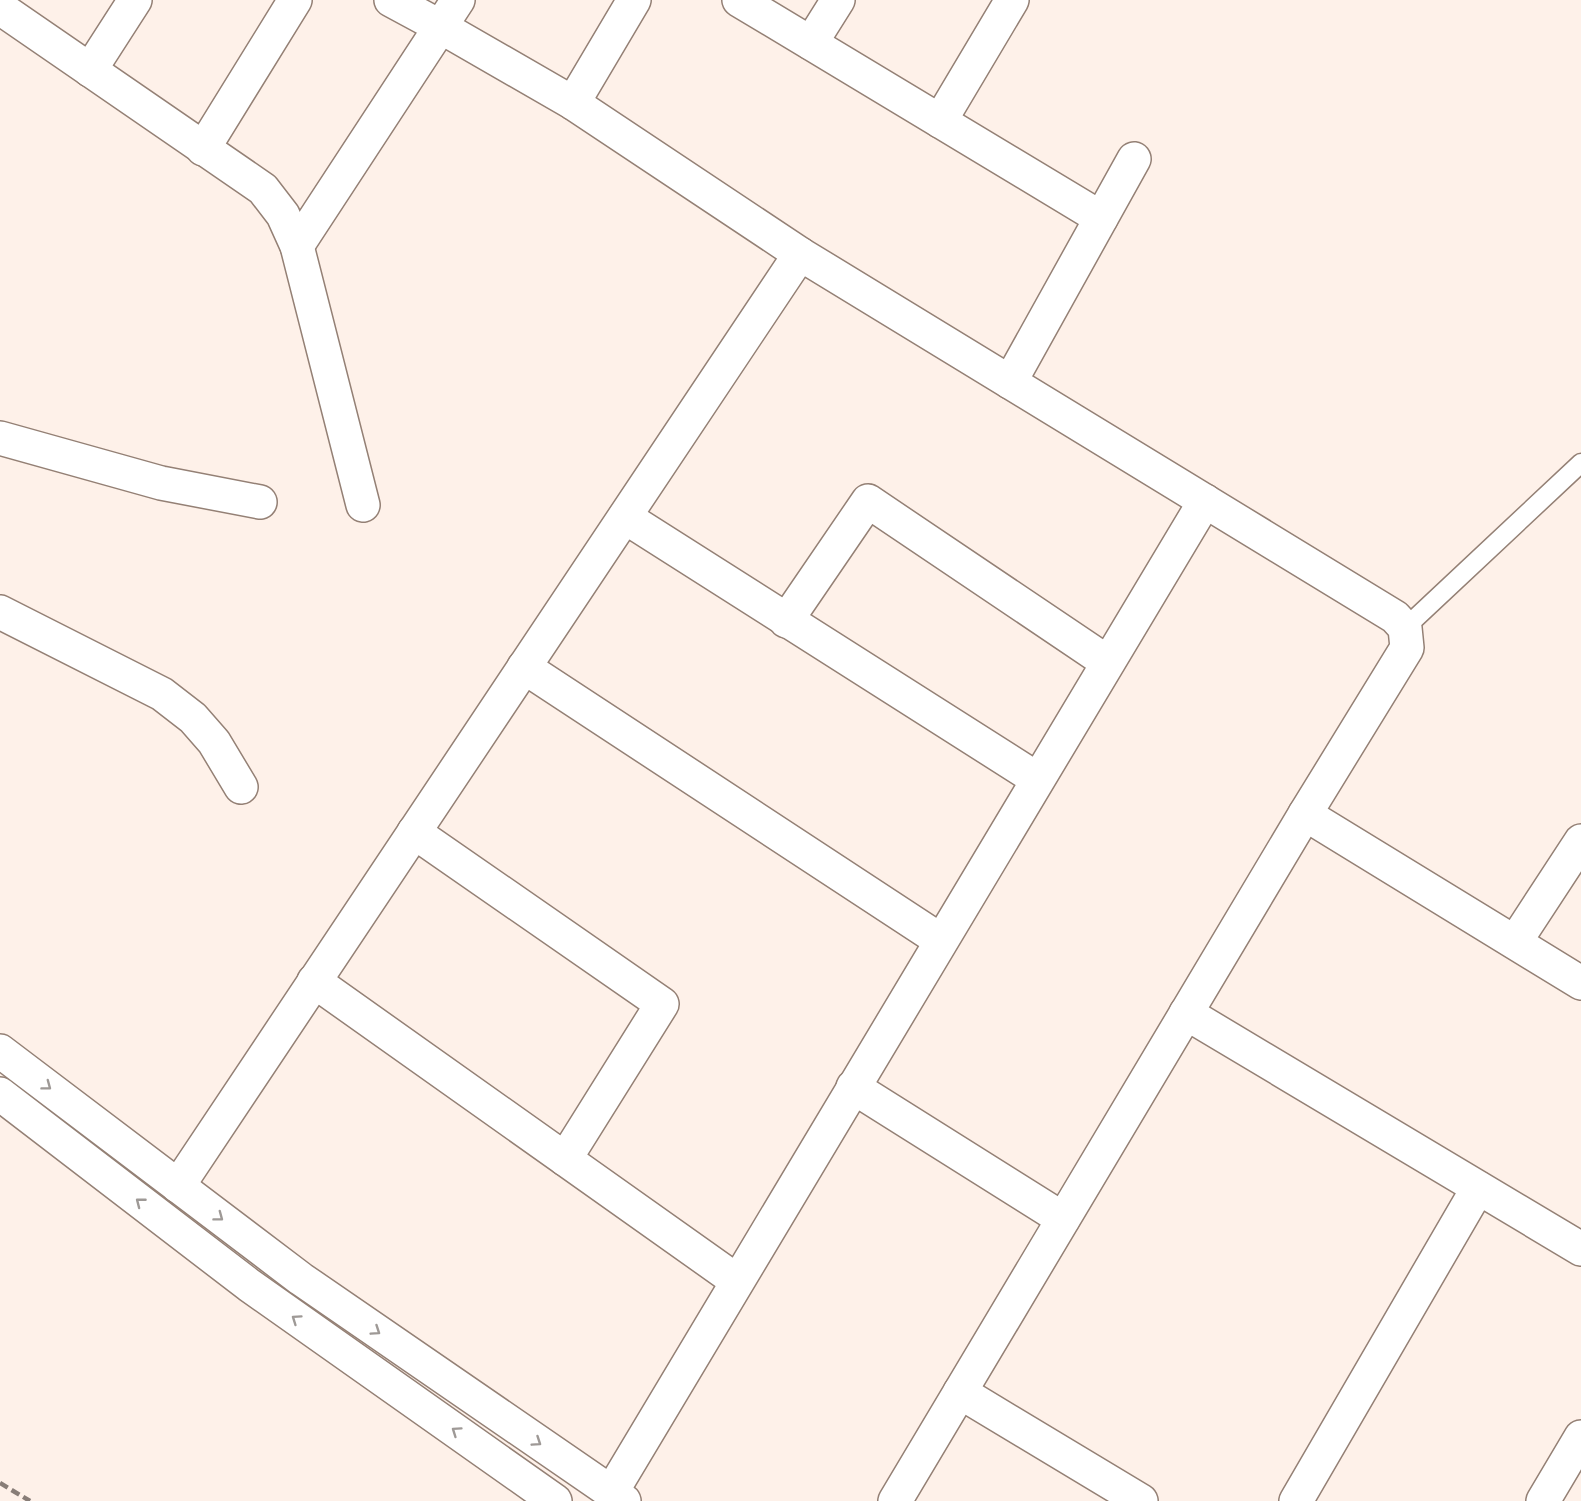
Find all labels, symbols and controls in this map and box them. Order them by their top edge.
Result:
one-way arrow [40,1079,51,1090]
one-way arrow [136,1198,147,1209]
one-way arrow [212,1209,223,1220]
one-way arrow [292,1315,303,1326]
one-way arrow [370,1324,381,1335]
one-way arrow [451,1427,462,1438]
one-way arrow [531,1435,542,1446]

